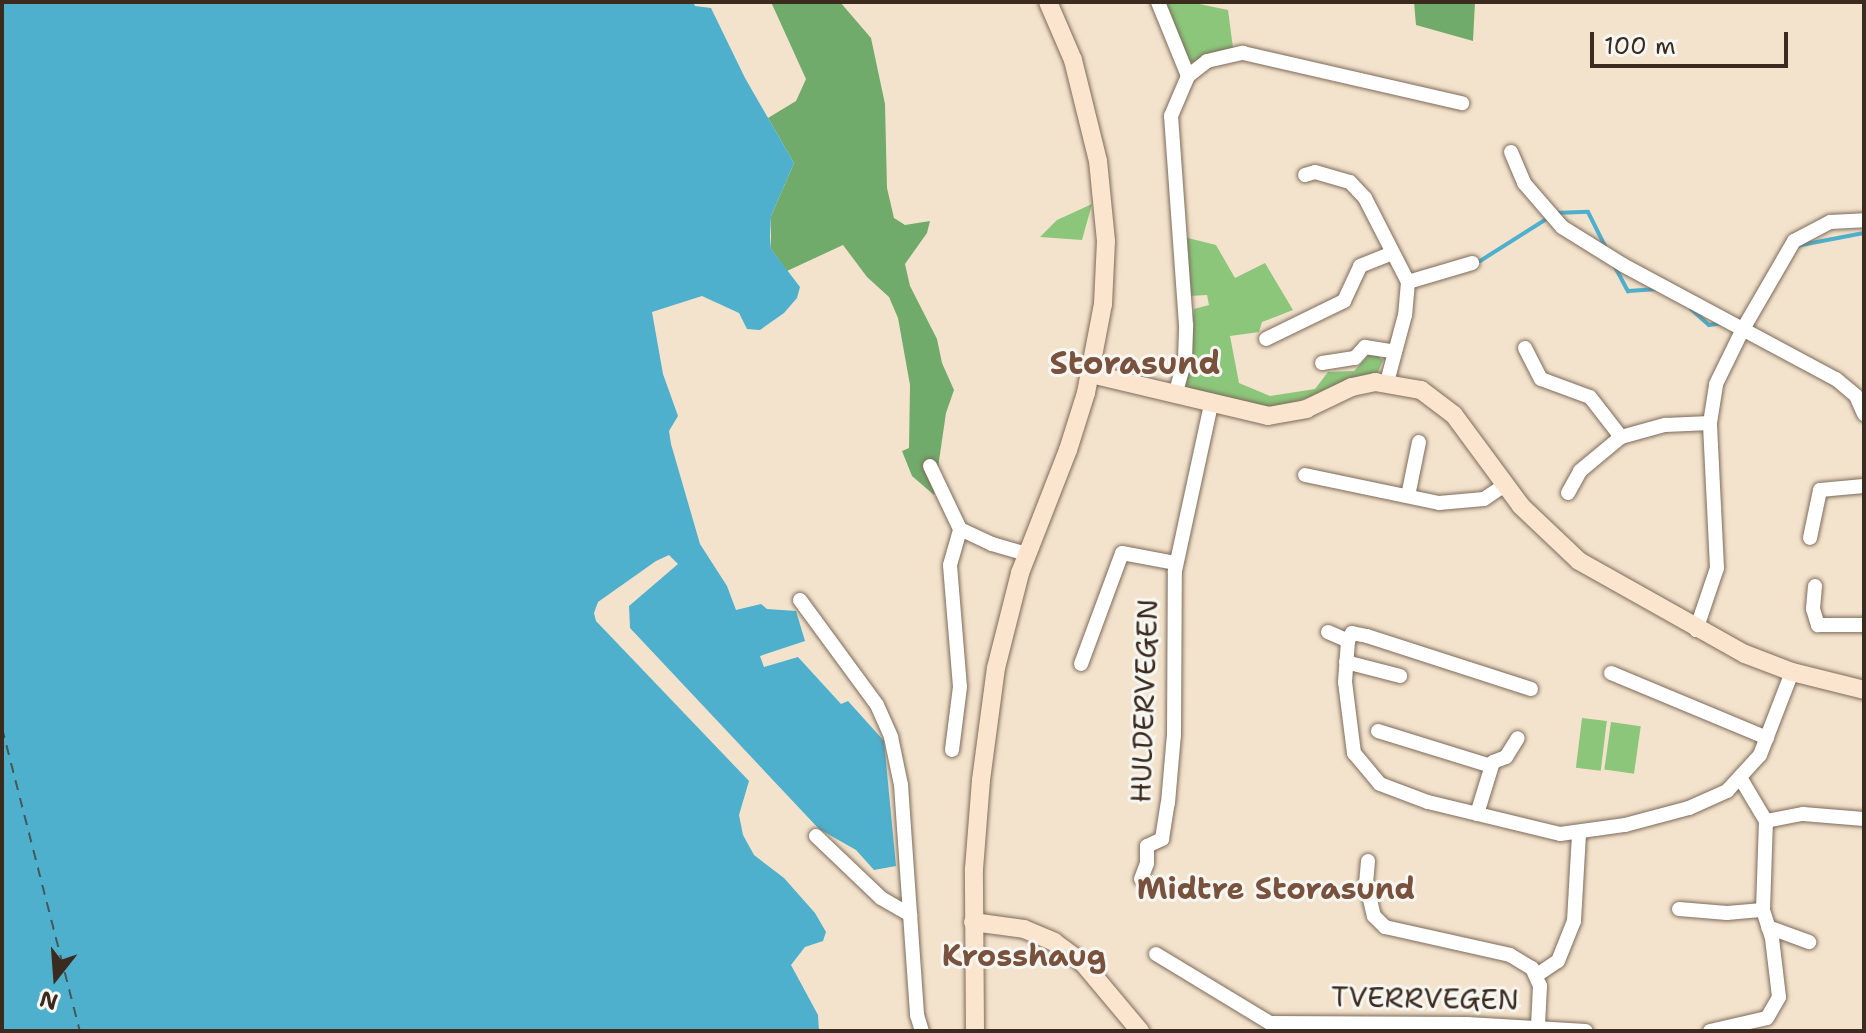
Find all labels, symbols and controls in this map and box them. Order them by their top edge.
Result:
scale bar [1594,16,1792,66]
text: 100 m [1604,30,1676,62]
district label: Storasund [1049,344,1221,382]
street label: HULDERVEGEN [1124,598,1164,804]
district label: Midtre Storasund [1137,871,1415,907]
north arrow [16,937,96,1017]
district label: Krosshaug [942,938,1106,974]
street label: TVERRVEGEN [1331,980,1519,1016]
text: N [36,984,61,1017]

